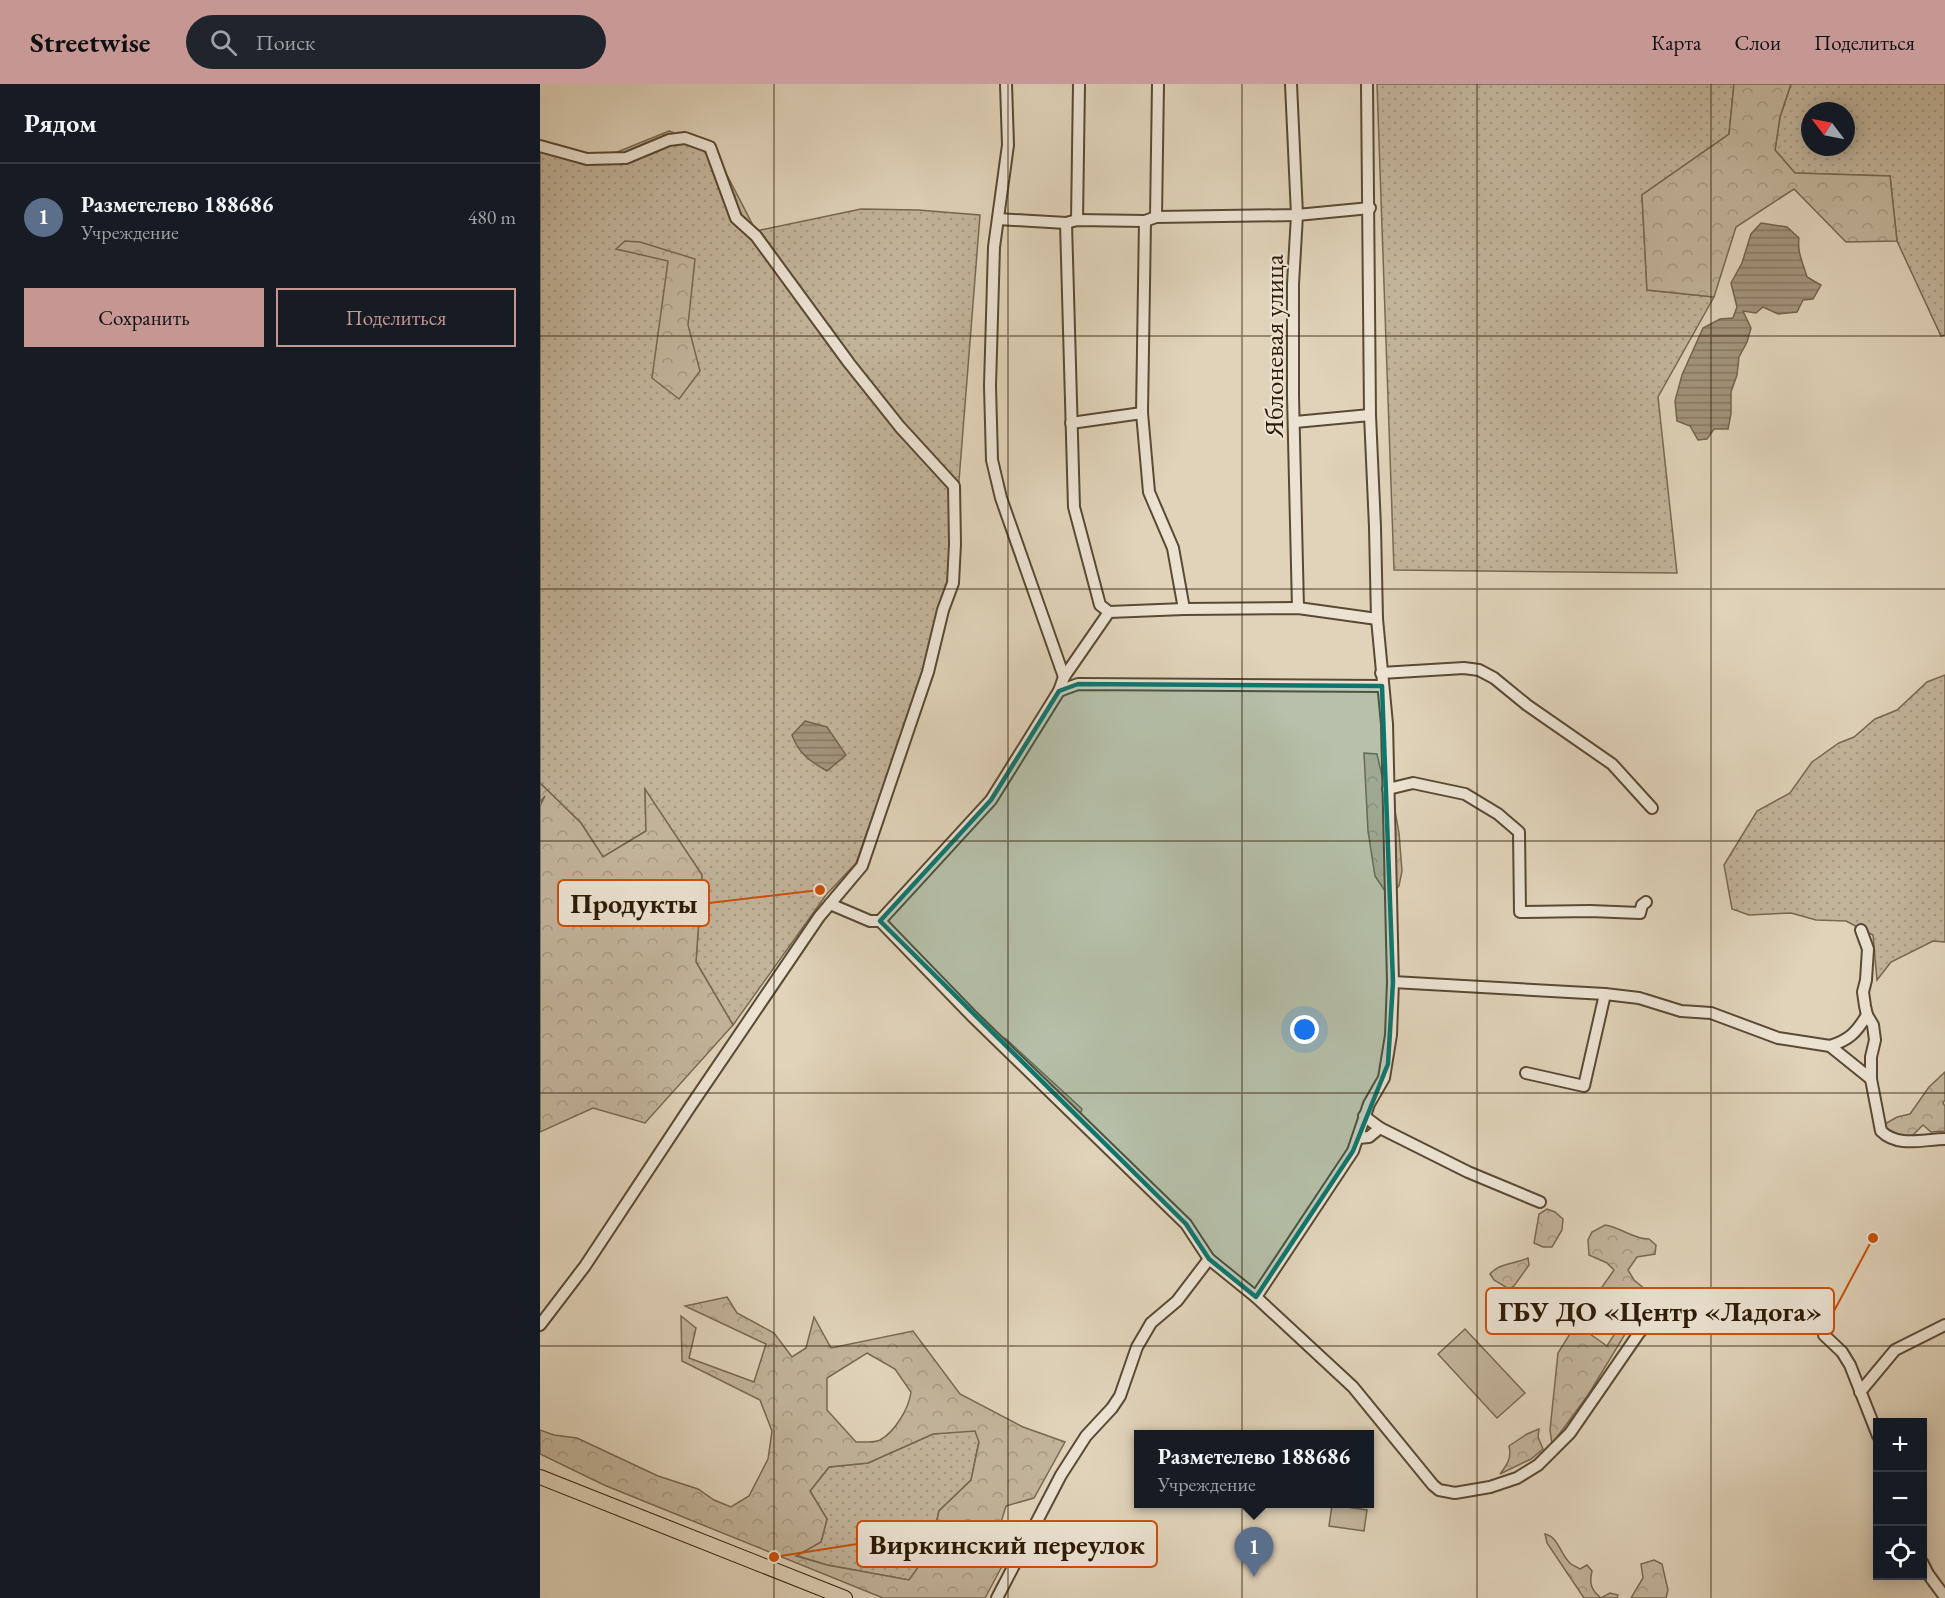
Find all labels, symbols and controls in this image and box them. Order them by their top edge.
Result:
search box [186,15,606,69]
text: Streetwise [30,24,150,60]
icon: search [207,26,240,59]
text: Поиск [255,28,315,57]
text: Карта [1651,29,1701,56]
text: Слои [1734,29,1781,56]
text: Поделиться [1814,29,1915,56]
north arrow [1801,102,1855,156]
text: Рядом [24,106,97,140]
text: Разметелево 188686 [81,190,273,219]
text: 1 [38,204,49,230]
text: 480 m [468,204,516,230]
text: Учреждение [81,219,179,245]
street label: Яблоневая улица [1256,254,1291,439]
button: Сохранить [24,288,264,347]
button: Поделиться [276,288,516,347]
callout: Продукты [558,880,709,926]
text: Продукты [570,885,698,921]
your location [1290,1015,1319,1044]
callout: ГБУ ДО «Центр «Ладога» [1486,1288,1834,1334]
text: ГБУ ДО «Центр «Ладога» [1498,1293,1822,1329]
map controls [1873,1418,1927,1580]
button: + [1873,1418,1927,1472]
popup [1134,1430,1374,1508]
text: Разметелево 188686 [1158,1442,1350,1471]
text: Учреждение [1158,1471,1256,1497]
button: − [1873,1472,1927,1526]
callout: Виркинский переулок [857,1521,1157,1567]
text: Виркинский переулок [869,1526,1145,1562]
button: locate [1873,1526,1927,1580]
pin: 1 [1234,1528,1274,1577]

